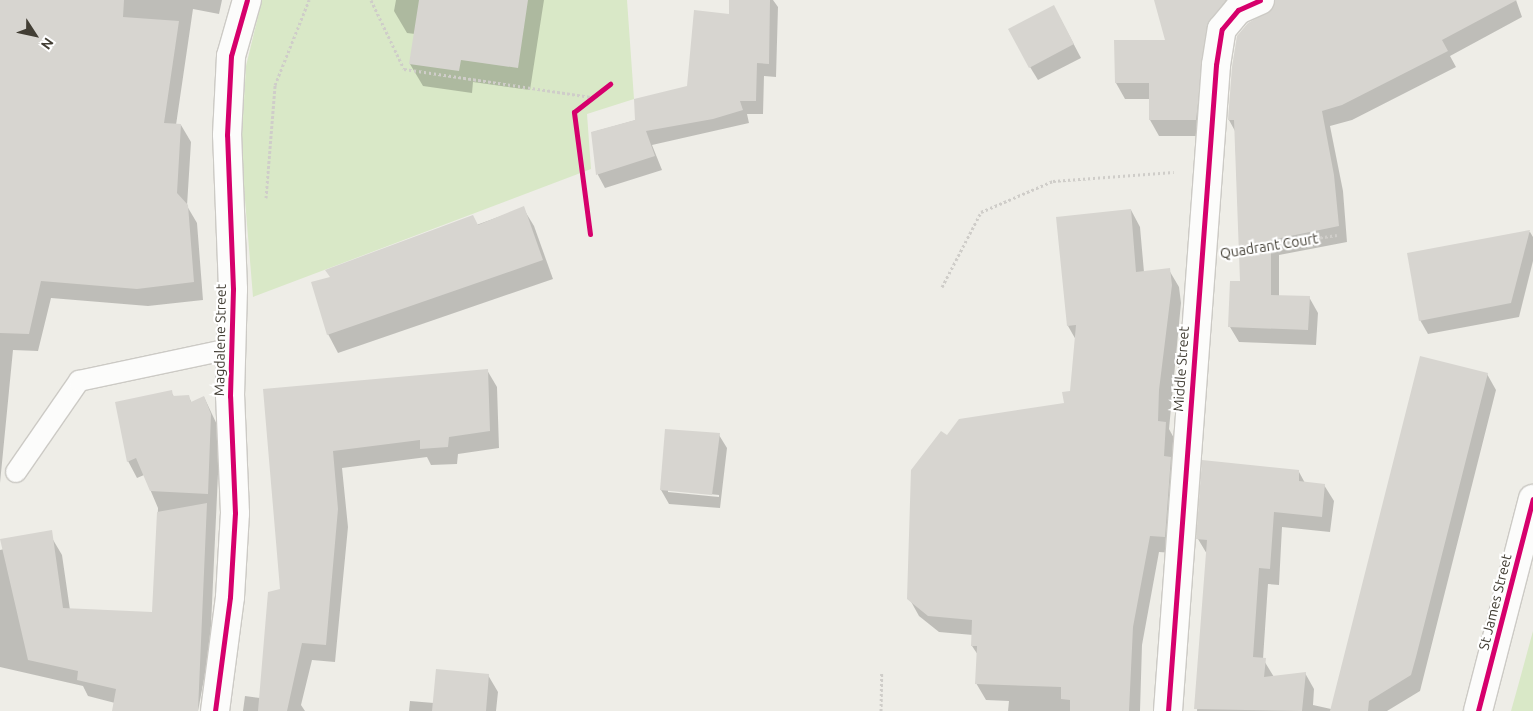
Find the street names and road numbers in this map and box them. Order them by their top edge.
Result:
street label: Quadrant Court [1219,230,1319,262]
street label: Magdalene Street [211,284,229,396]
street label: Middle Street [1170,326,1192,412]
street label: St James Street [1475,552,1515,652]

